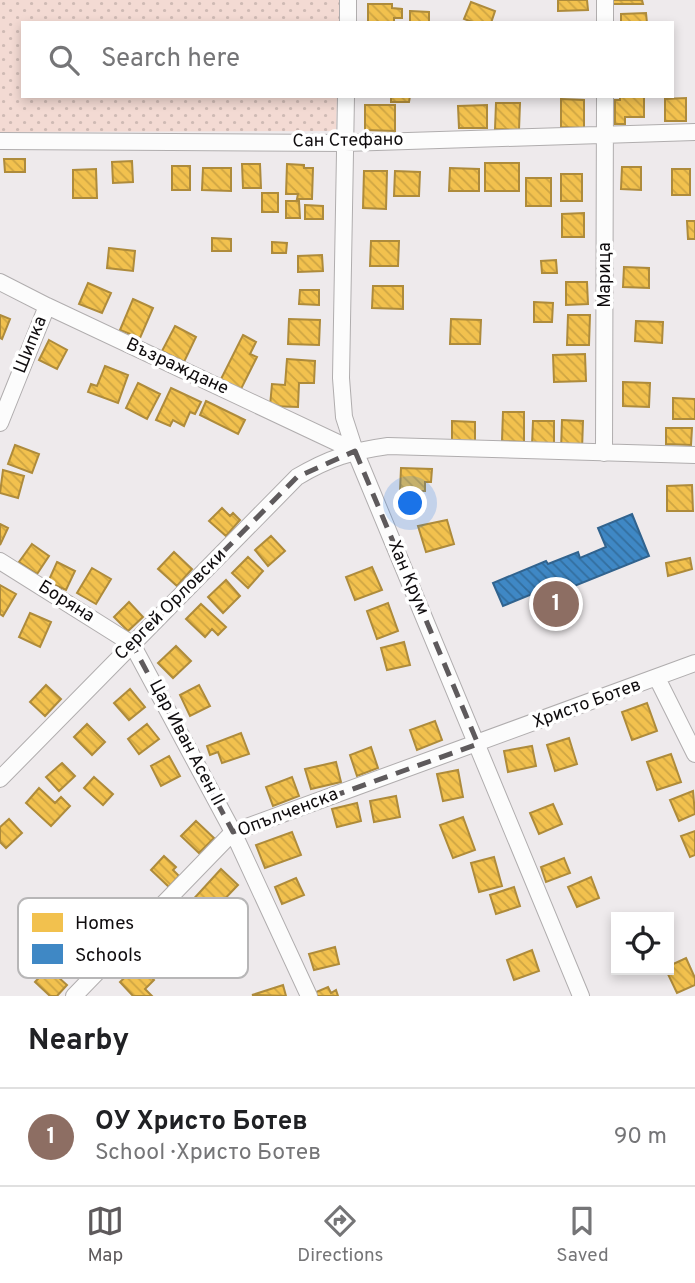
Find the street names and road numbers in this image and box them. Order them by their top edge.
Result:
street label: Сан Стефано [292,129,404,153]
street label: Марица [594,242,617,308]
street label: Шипка [9,313,53,377]
street label: Възраждане [122,333,232,401]
street label: Хан Крум [382,537,434,619]
street label: Сергей Орловски [110,544,232,666]
street label: Боряна [33,576,99,628]
street label: Христо Ботев [530,674,644,734]
street label: Цар Иван Асен II [143,676,229,810]
street label: Опълченска [234,783,342,843]

